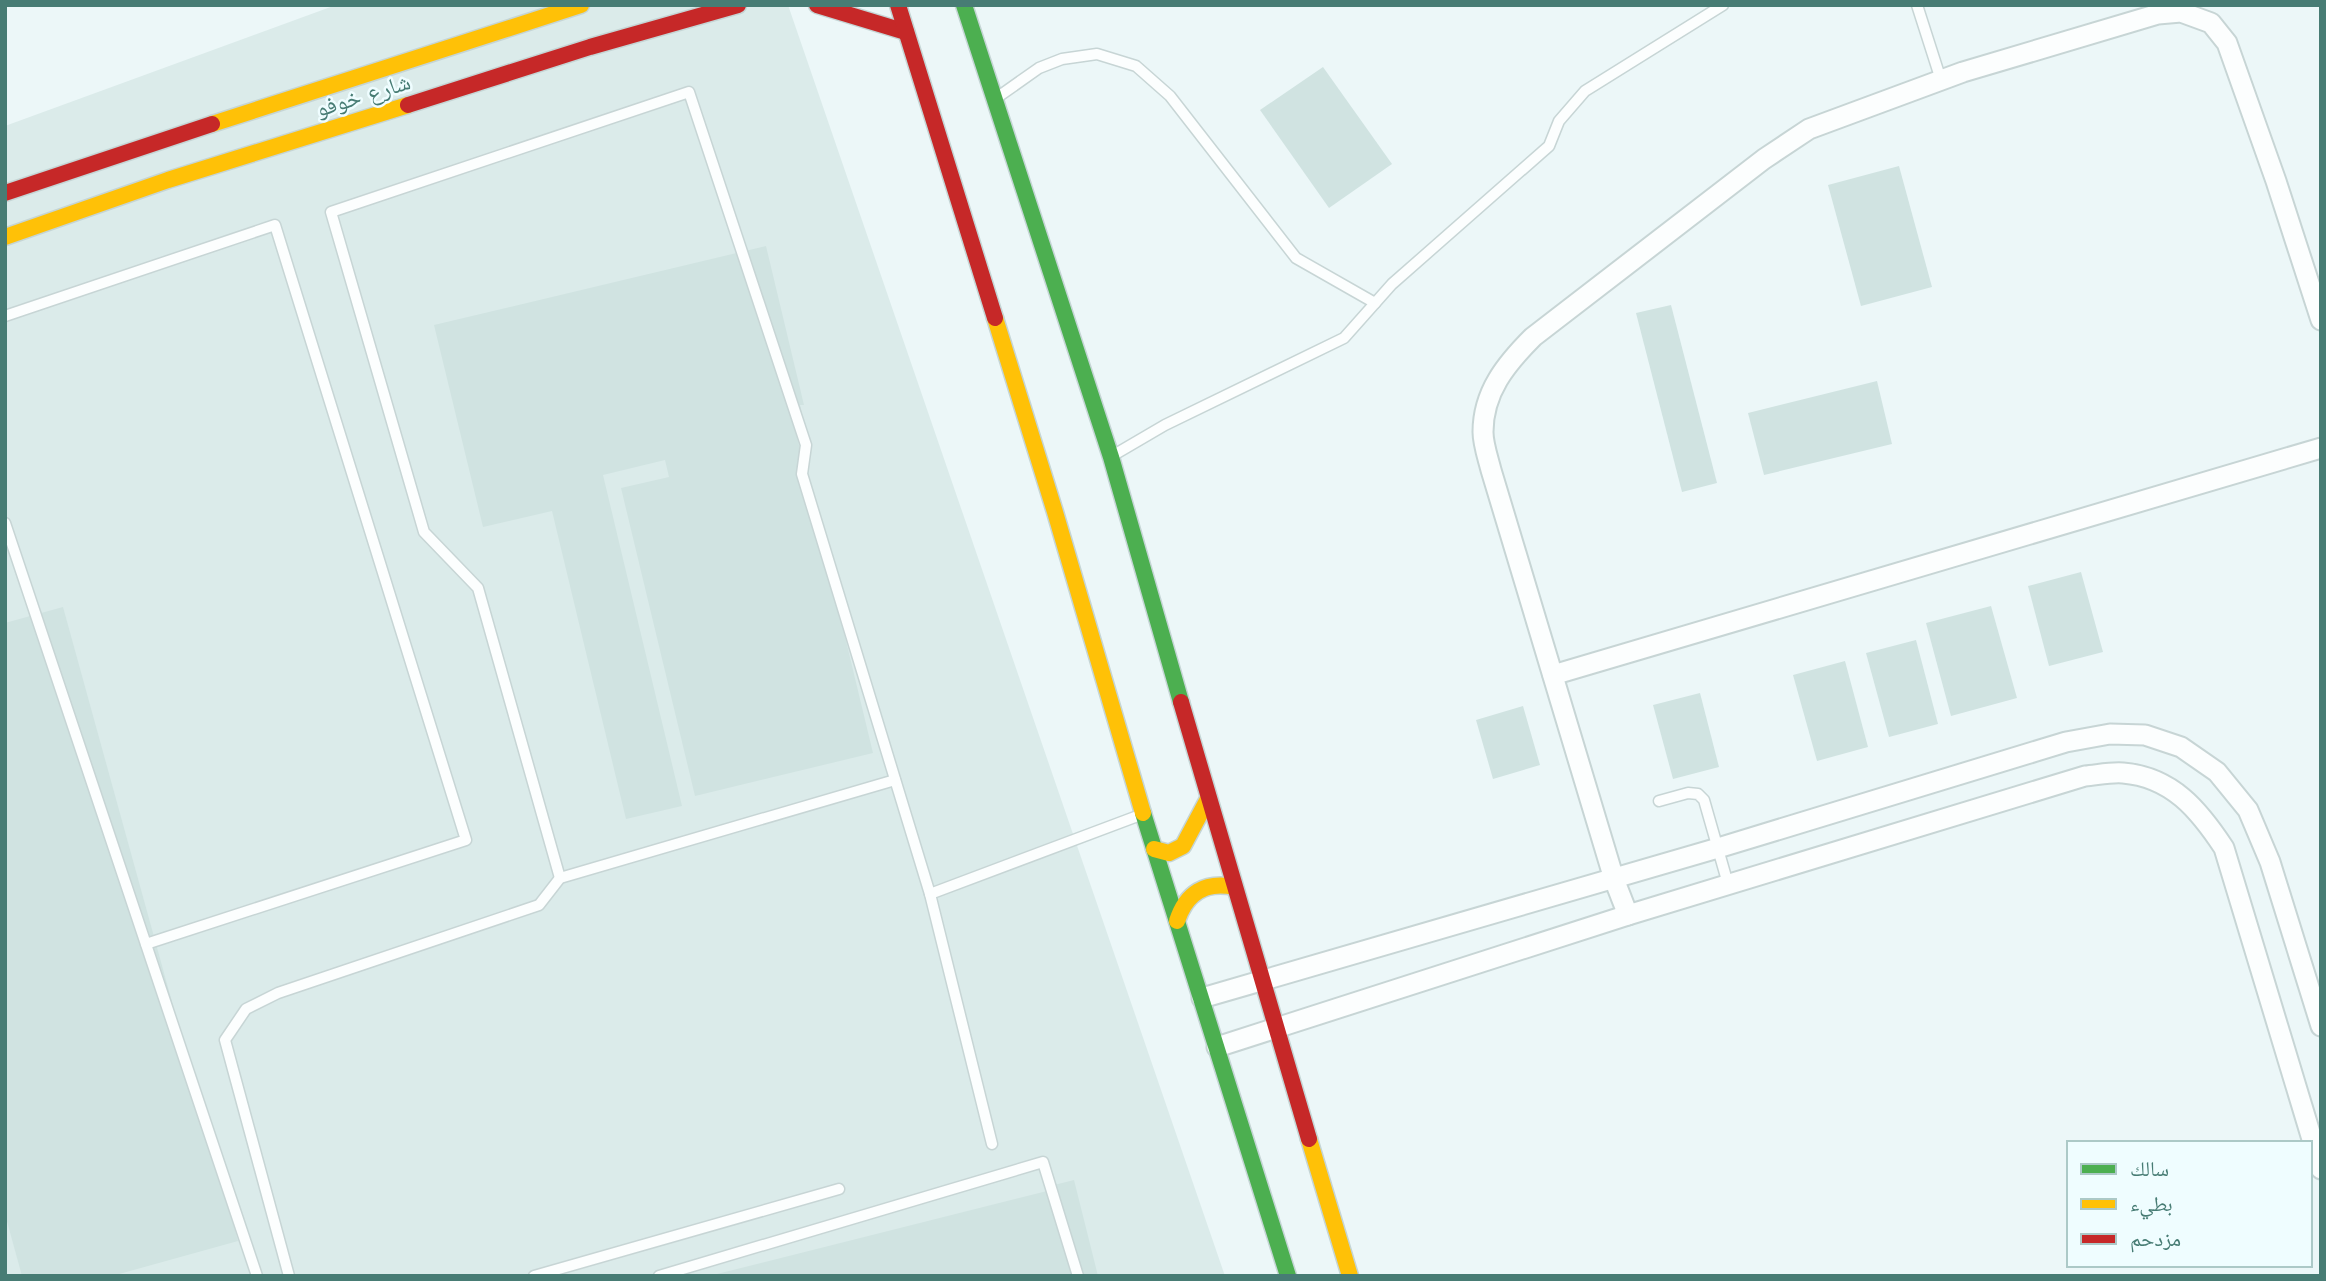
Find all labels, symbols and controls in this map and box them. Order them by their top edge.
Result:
street label: شارع خوفو [313,68,414,124]
legend [2067,1141,2312,1267]
text: سالك [2130,1156,2169,1181]
text: بطيء [2130,1191,2173,1220]
text: مزدحم [2130,1226,2181,1253]

